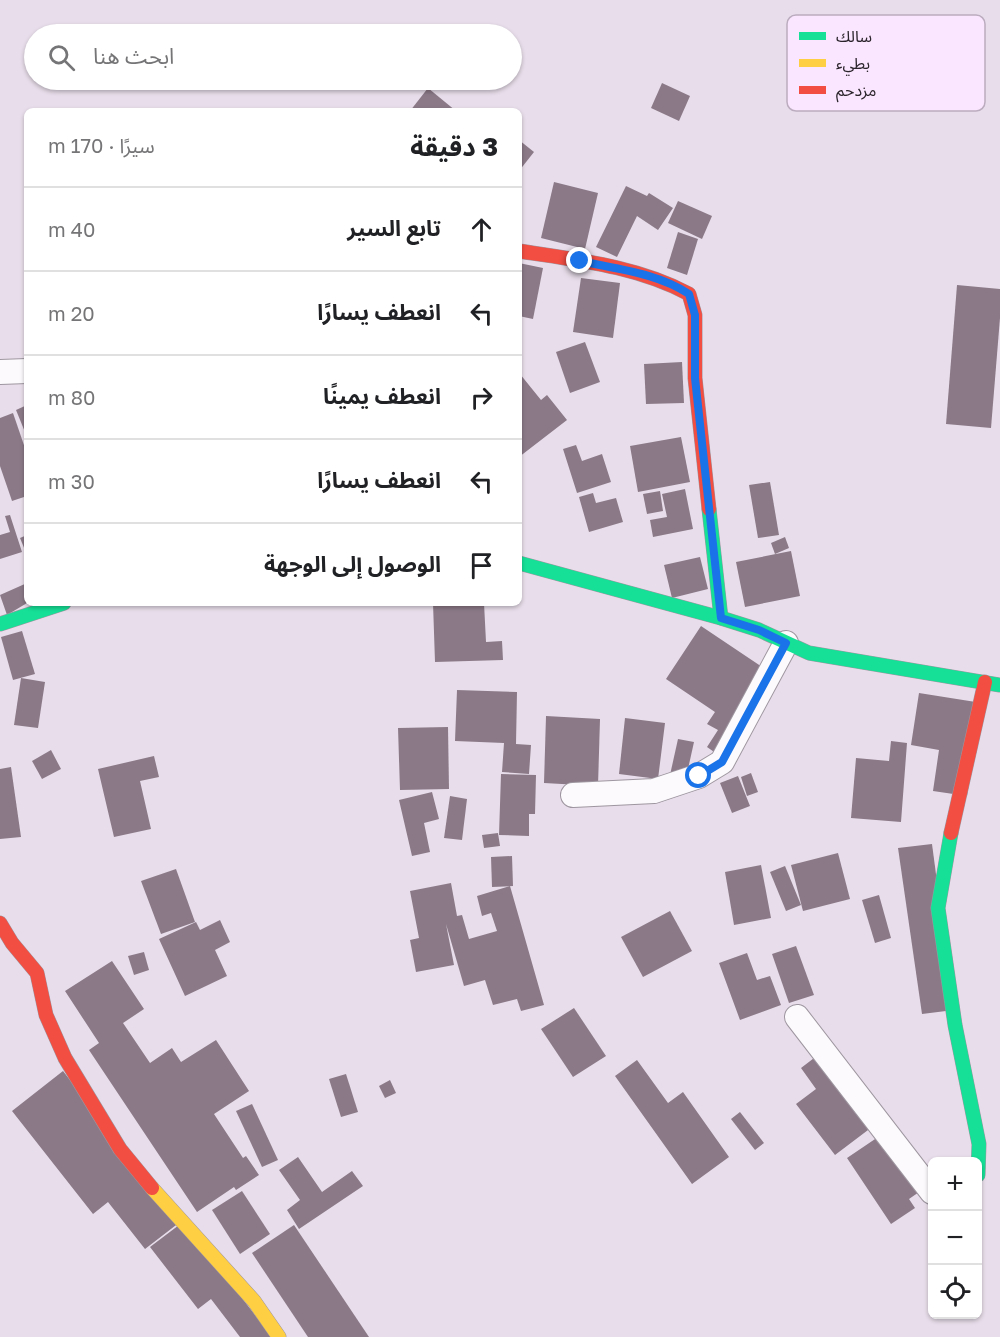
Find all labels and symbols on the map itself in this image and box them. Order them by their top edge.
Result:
legend [787,15,985,111]
text: سالك [836,26,872,46]
text: بطيء [836,53,870,76]
text: مزدحم [836,80,876,103]
route end [566,247,592,273]
route start [685,762,711,788]

